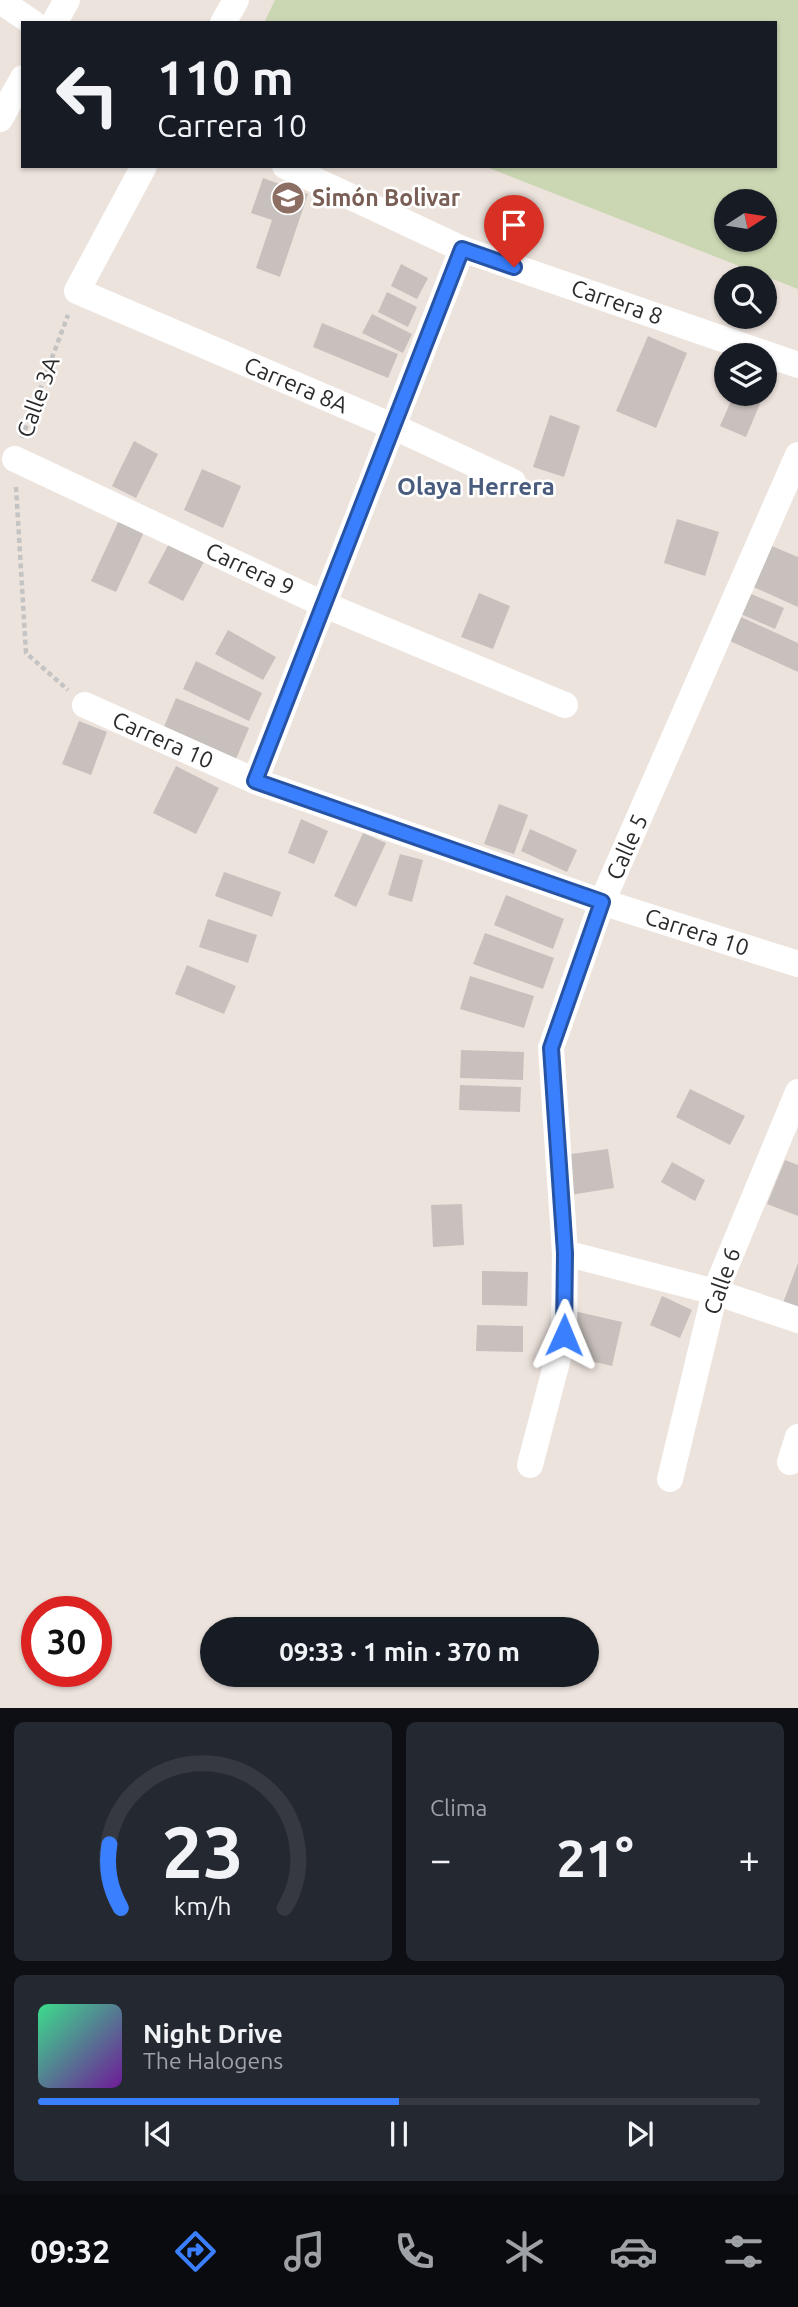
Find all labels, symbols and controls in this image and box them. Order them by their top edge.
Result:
icon: left [42,49,133,140]
text: 110 m [157,49,294,104]
text: Carrera 10 [157,107,307,143]
school or university icon: Simón Bolivar [269,179,307,217]
place label: Simón Bolivar [312,185,461,210]
north arrow [714,189,777,252]
map controls [714,189,777,406]
pin [484,195,544,267]
icon: arrive [495,206,533,244]
button: search [714,266,777,329]
street label: Carrera 8 [568,274,666,329]
button: layers [714,343,777,406]
street label: Carrera 8A [241,352,352,418]
street label: Calle 3A [11,353,64,441]
district label: Olaya Herrera [397,473,555,500]
street label: Carrera 9 [202,537,298,600]
street label: Carrera 10 [109,706,218,773]
street label: Calle 5 [601,810,652,883]
street label: Carrera 10 [642,903,752,960]
street label: Calle 6 [698,1244,745,1317]
position arrow [527,1298,601,1372]
speed limit sign: 30 [21,1596,112,1687]
text: 09:33 · 1 min · 370 m [279,1637,520,1666]
text: Clima [430,1795,487,1820]
text: 23 [162,1810,244,1892]
text: 21° [556,1829,634,1887]
text: − [430,1838,451,1880]
text: + [739,1838,760,1880]
text: km/h [174,1891,232,1919]
text: Night Drive [143,2019,283,2048]
text: The Halogens [143,2048,283,2073]
icon: previous [139,2115,177,2153]
icon: pause [380,2115,418,2153]
icon: next [621,2115,659,2153]
icon: directions [171,2227,220,2276]
icon: music [280,2227,329,2276]
icon: phone [390,2227,439,2276]
icon: climate [500,2227,549,2276]
icon: car [609,2227,658,2276]
icon: filters [719,2227,768,2276]
text: 09:32 [30,2233,110,2269]

